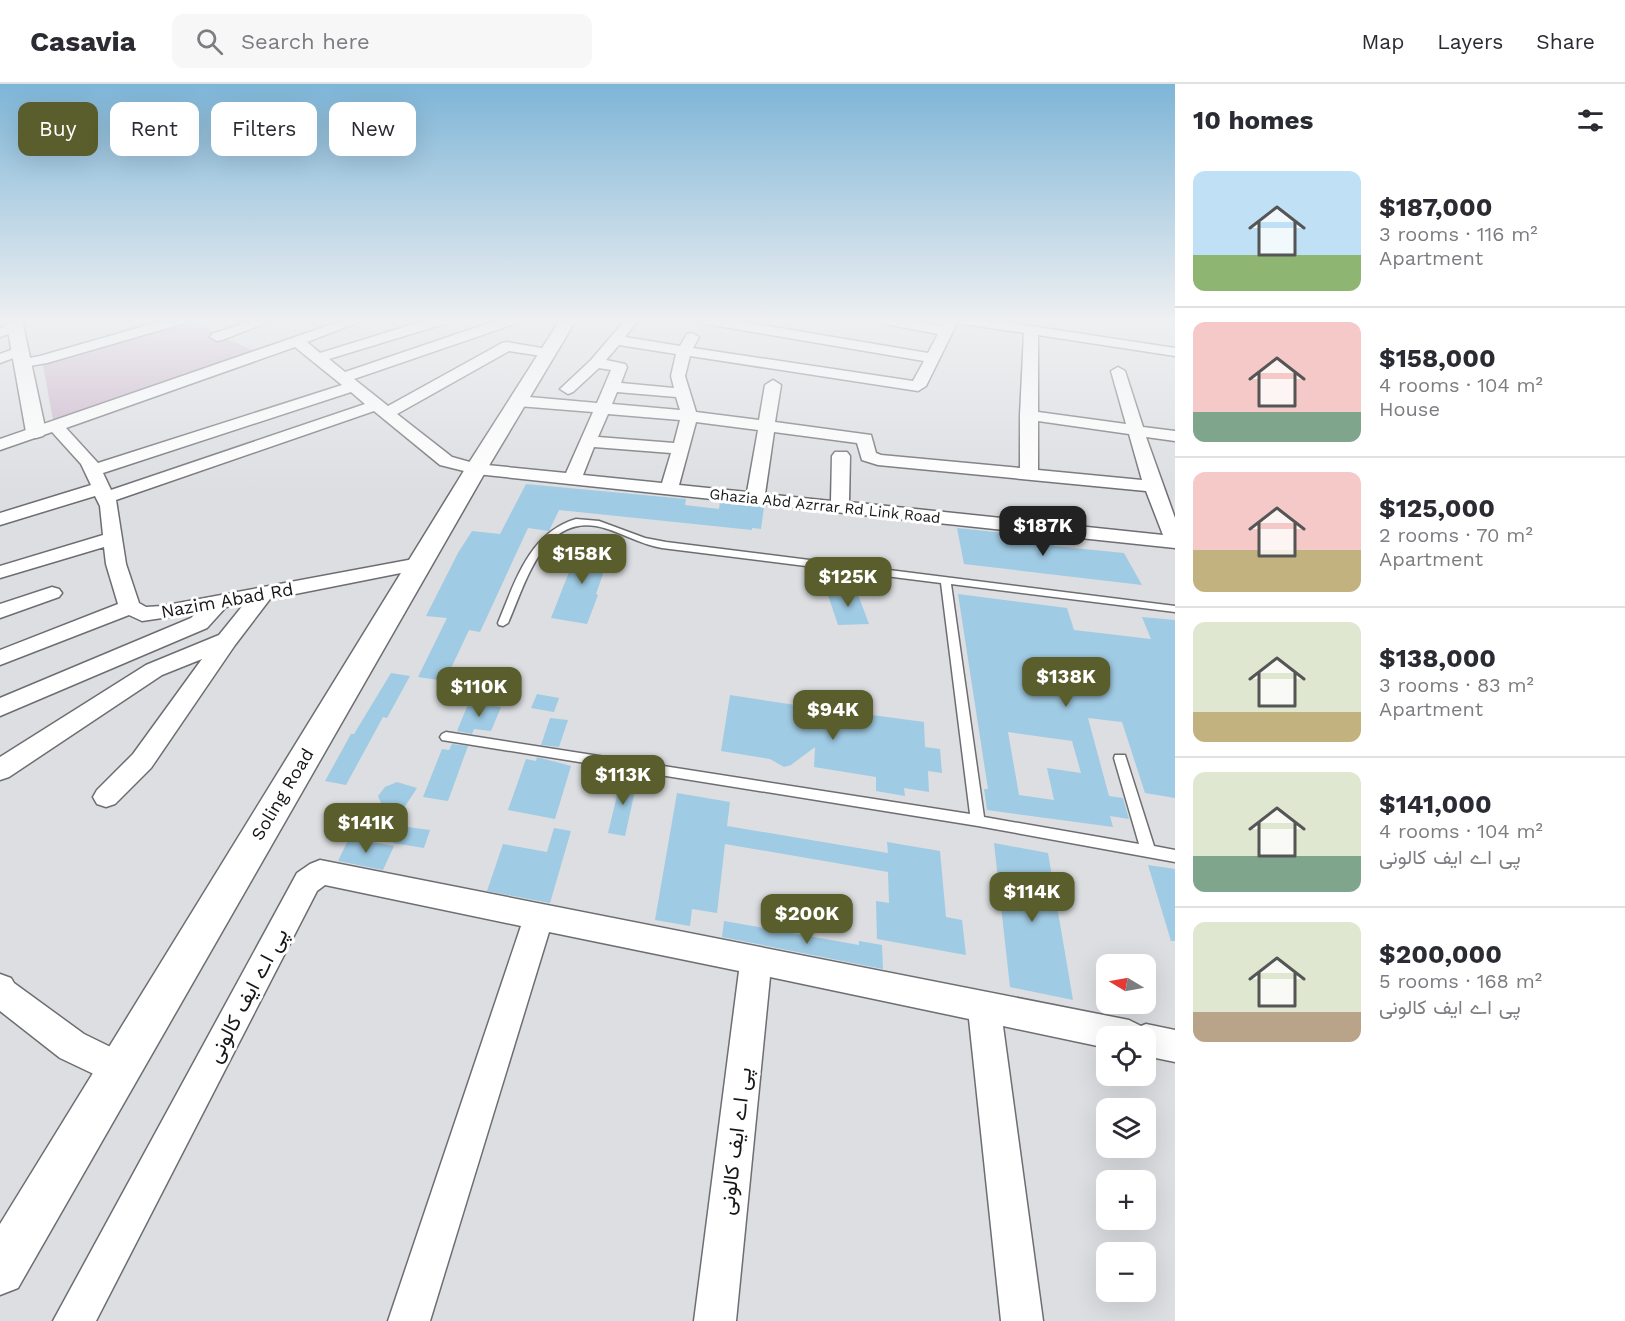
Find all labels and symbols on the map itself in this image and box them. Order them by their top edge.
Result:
street label: Ghazia Abd Azrrar Rd Link Road [709,485,941,527]
pin: $187K [1001,506,1085,557]
pin: $158K [540,534,624,585]
pin: $125K [806,557,890,608]
street label: Nazim Abad Rd [159,578,295,622]
pin: $138K [1024,657,1108,708]
pin: $110K [437,667,521,718]
pin: $94K [797,690,869,741]
street label: Soling Road [246,744,318,844]
pin: $113K [581,755,665,806]
pin: $141K [324,803,408,854]
pin: $114K [990,872,1074,923]
pin: $200K [765,894,849,945]
street label: پی اے ایف کالونی [201,923,295,1067]
north arrow [1096,954,1156,1014]
street label: پی اے ایف کالونی [714,1066,758,1217]

